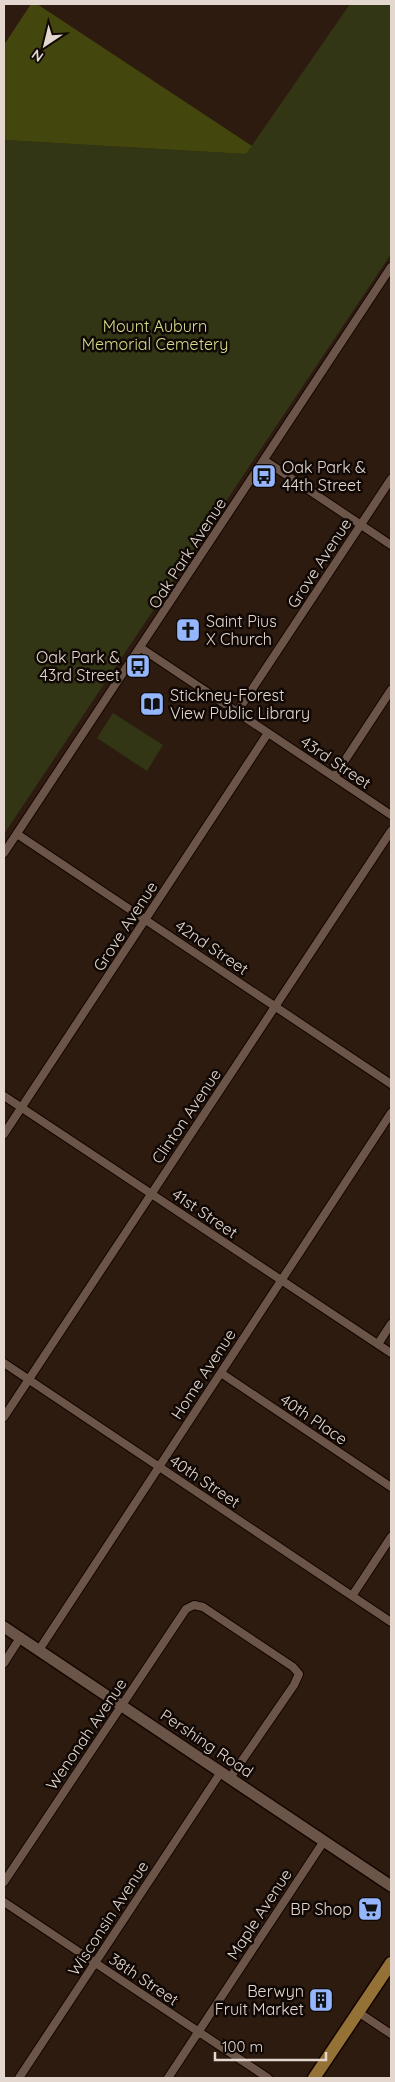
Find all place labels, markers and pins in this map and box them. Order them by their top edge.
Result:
place label: Oak Park & 44th Street [282,457,366,495]
bus stop icon: Oak Park & 44th Street [251,463,277,489]
place label: Saint Pius X Church [206,611,277,649]
church icon: Saint Pius X Church [175,617,201,643]
place label: Oak Park & 43rd Street [36,647,120,685]
bus stop icon: Oak Park & 43rd Street [125,653,151,679]
place label: Stickney-Forest View Public Library [170,685,310,723]
library icon: Stickney-Forest View Public Library [139,691,165,717]
supermarket icon: BP Shop [357,1896,383,1922]
place label: BP Shop [290,1899,352,1919]
place label: Berwyn Fruit Market [215,1981,304,2019]
building icon: Berwyn Fruit Market [308,1987,334,2013]

